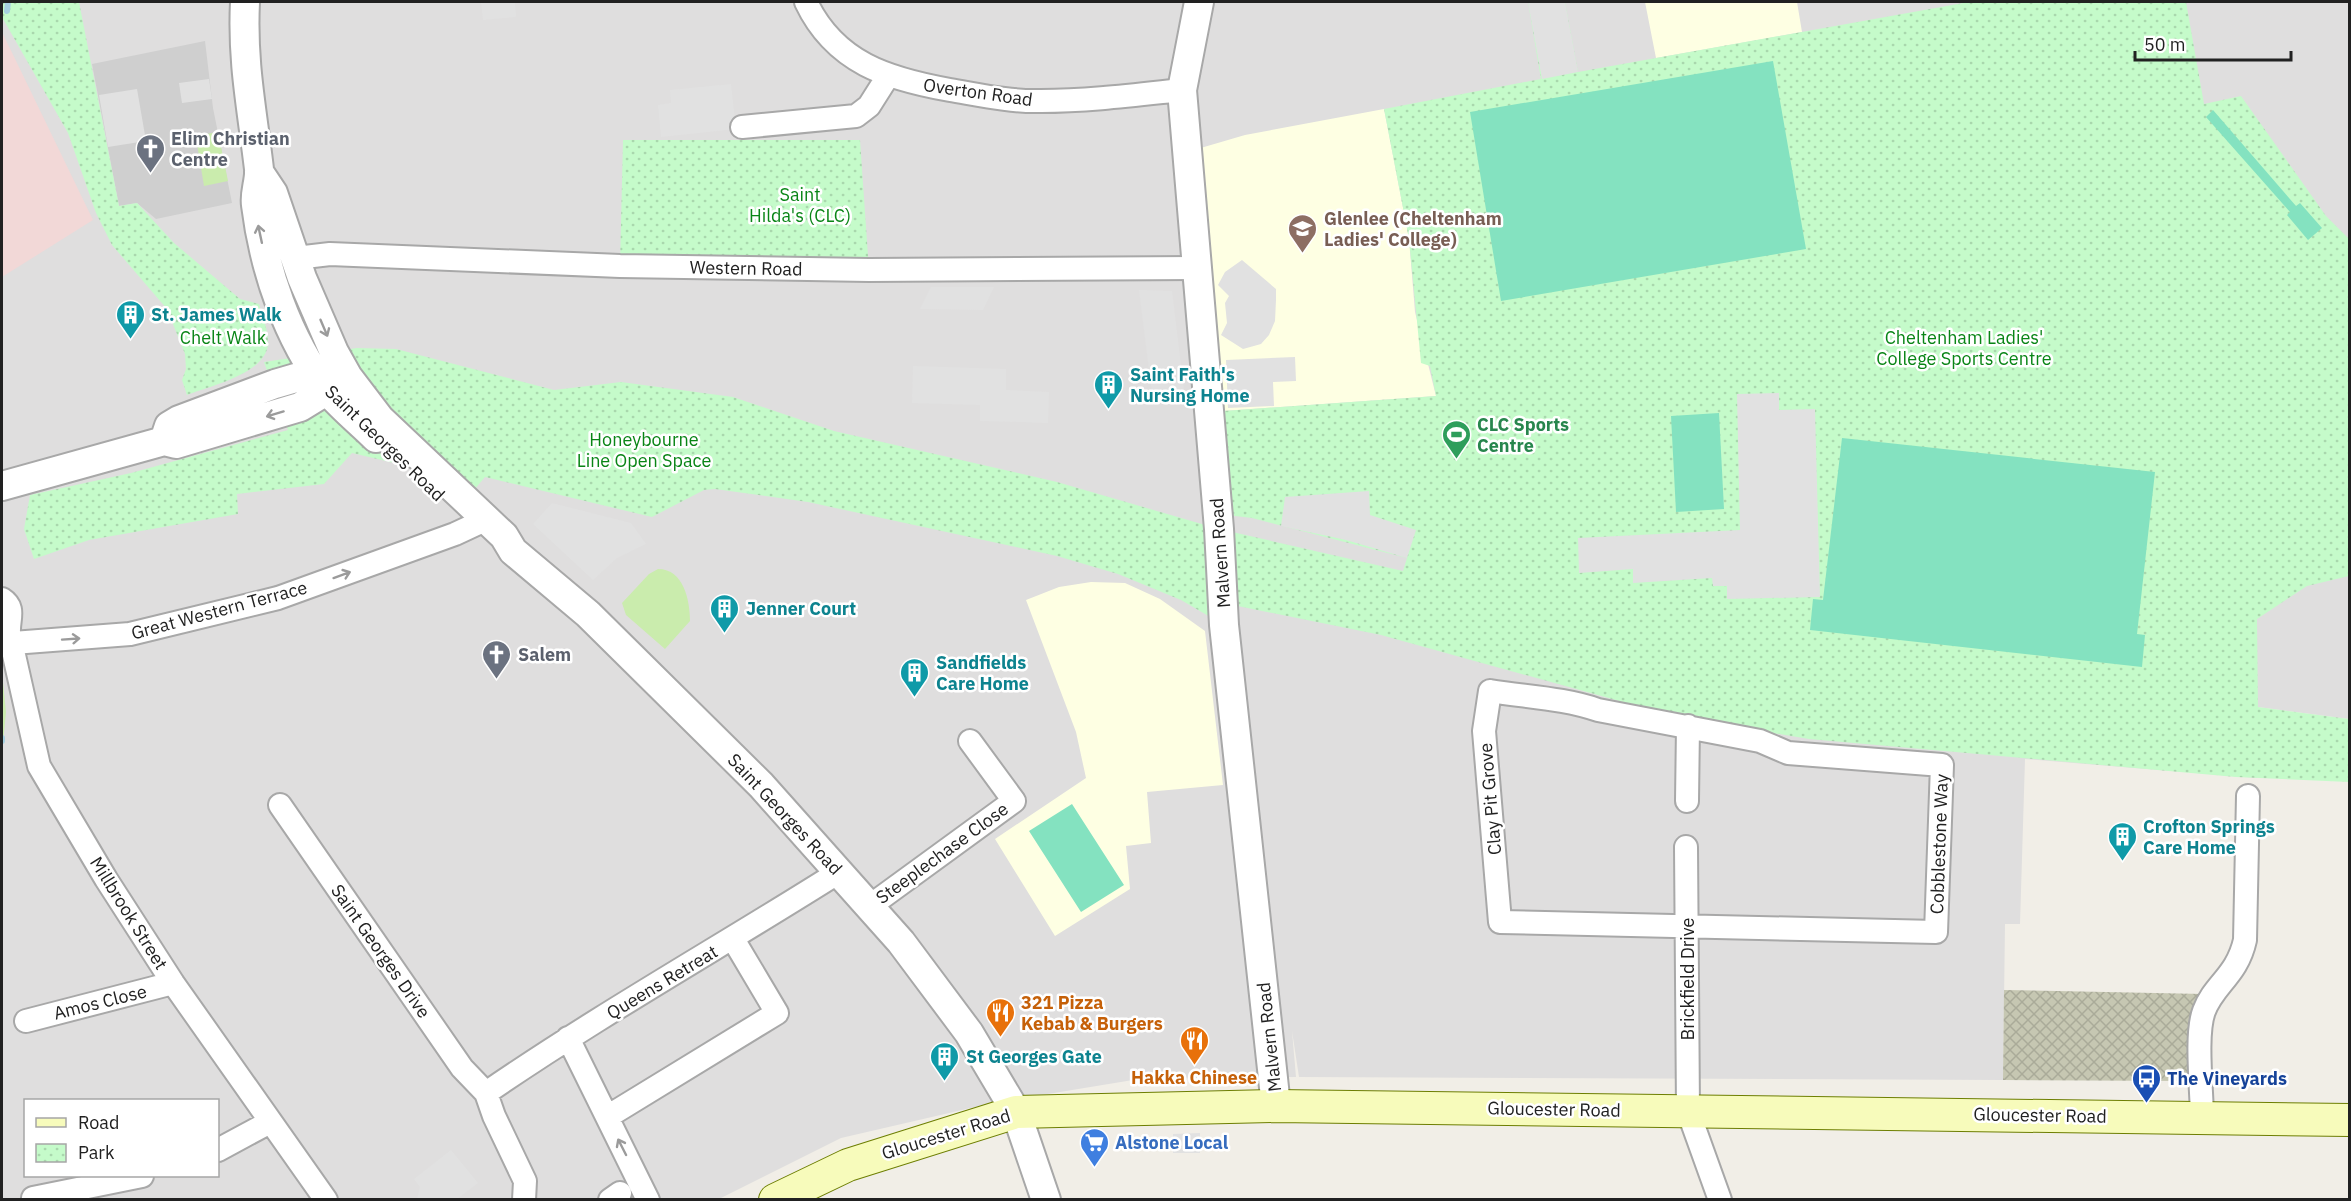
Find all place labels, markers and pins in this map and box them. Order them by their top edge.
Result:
place label: Elim Christian Centre [171,127,290,171]
church icon: Elim Christian Centre [134,132,166,174]
place label: Glenlee (Cheltenham Ladies' College) [1324,207,1502,251]
school or university icon: Glenlee (Cheltenham Ladies' College) [1287,212,1319,254]
building icon: St. James Walk [114,298,146,340]
place label: St. James Walk [151,303,282,326]
place label: Saint Faith's Nursing Home [1130,363,1250,407]
building icon: Saint Faith's Nursing Home [1093,368,1125,410]
place label: CLC Sports Centre [1477,413,1569,457]
sports icon: CLC Sports Centre [1440,418,1472,460]
building icon: Jenner Court [709,592,741,634]
place label: Jenner Court [746,597,856,620]
church icon: Salem [481,638,513,680]
place label: Salem [518,643,571,666]
place label: Sandfields Care Home [936,651,1029,695]
building icon: Sandfields Care Home [899,656,931,698]
place label: Crofton Springs Care Home [2143,815,2275,859]
building icon: Crofton Springs Care Home [2106,820,2138,862]
place label: 321 Pizza Kebab & Burgers [1021,991,1163,1035]
restaurant icon: 321 Pizza Kebab & Burgers [984,996,1016,1038]
restaurant icon: Hakka Chinese [1178,1024,1210,1066]
building icon: St Georges Gate [929,1040,961,1082]
place label: St Georges Gate [966,1045,1102,1068]
bus stop icon: The Vineyards [2130,1062,2162,1104]
place label: Hakka Chinese [1131,1066,1257,1089]
place label: The Vineyards [2167,1067,2287,1090]
supermarket icon: Alstone Local [1078,1126,1110,1168]
place label: Alstone Local [1115,1131,1229,1154]

